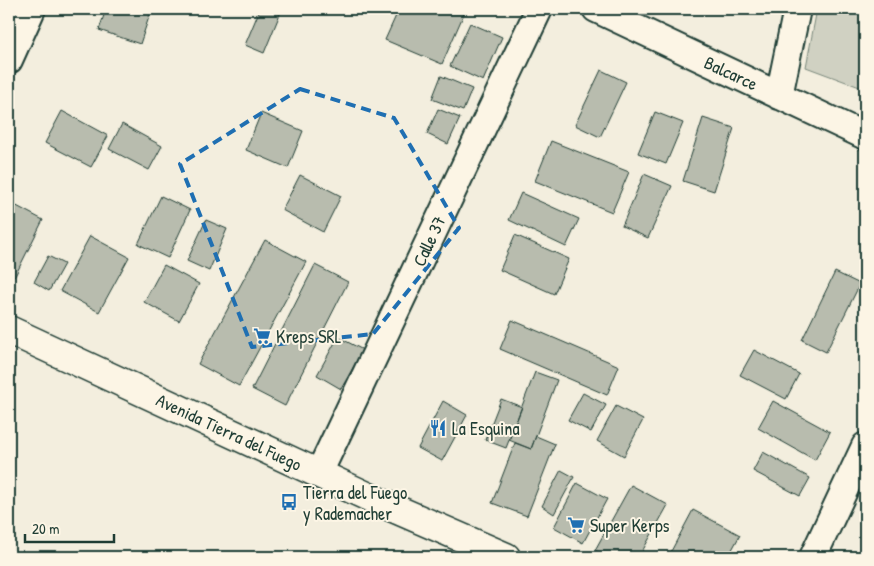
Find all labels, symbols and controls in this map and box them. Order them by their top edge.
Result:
street label: Balcarce [700,50,762,96]
street label: Calle 37 [406,212,452,270]
place label: Kreps SRL [276,324,342,349]
supermarket icon: Kreps SRL [252,326,272,346]
street label: Avenida Tierra del Fuego [152,387,306,477]
place label: La Esquina [452,416,520,441]
restaurant icon: La Esquina [428,418,448,438]
place label: Tierra del Fuego y Rademacher [303,480,407,526]
bus stop icon: Tierra del Fuego y Rademacher [279,492,299,512]
scale bar [25,511,114,543]
place label: Super Kerps [590,513,670,538]
supermarket icon: Super Kerps [566,515,586,535]
text: 20 m [32,518,59,539]

